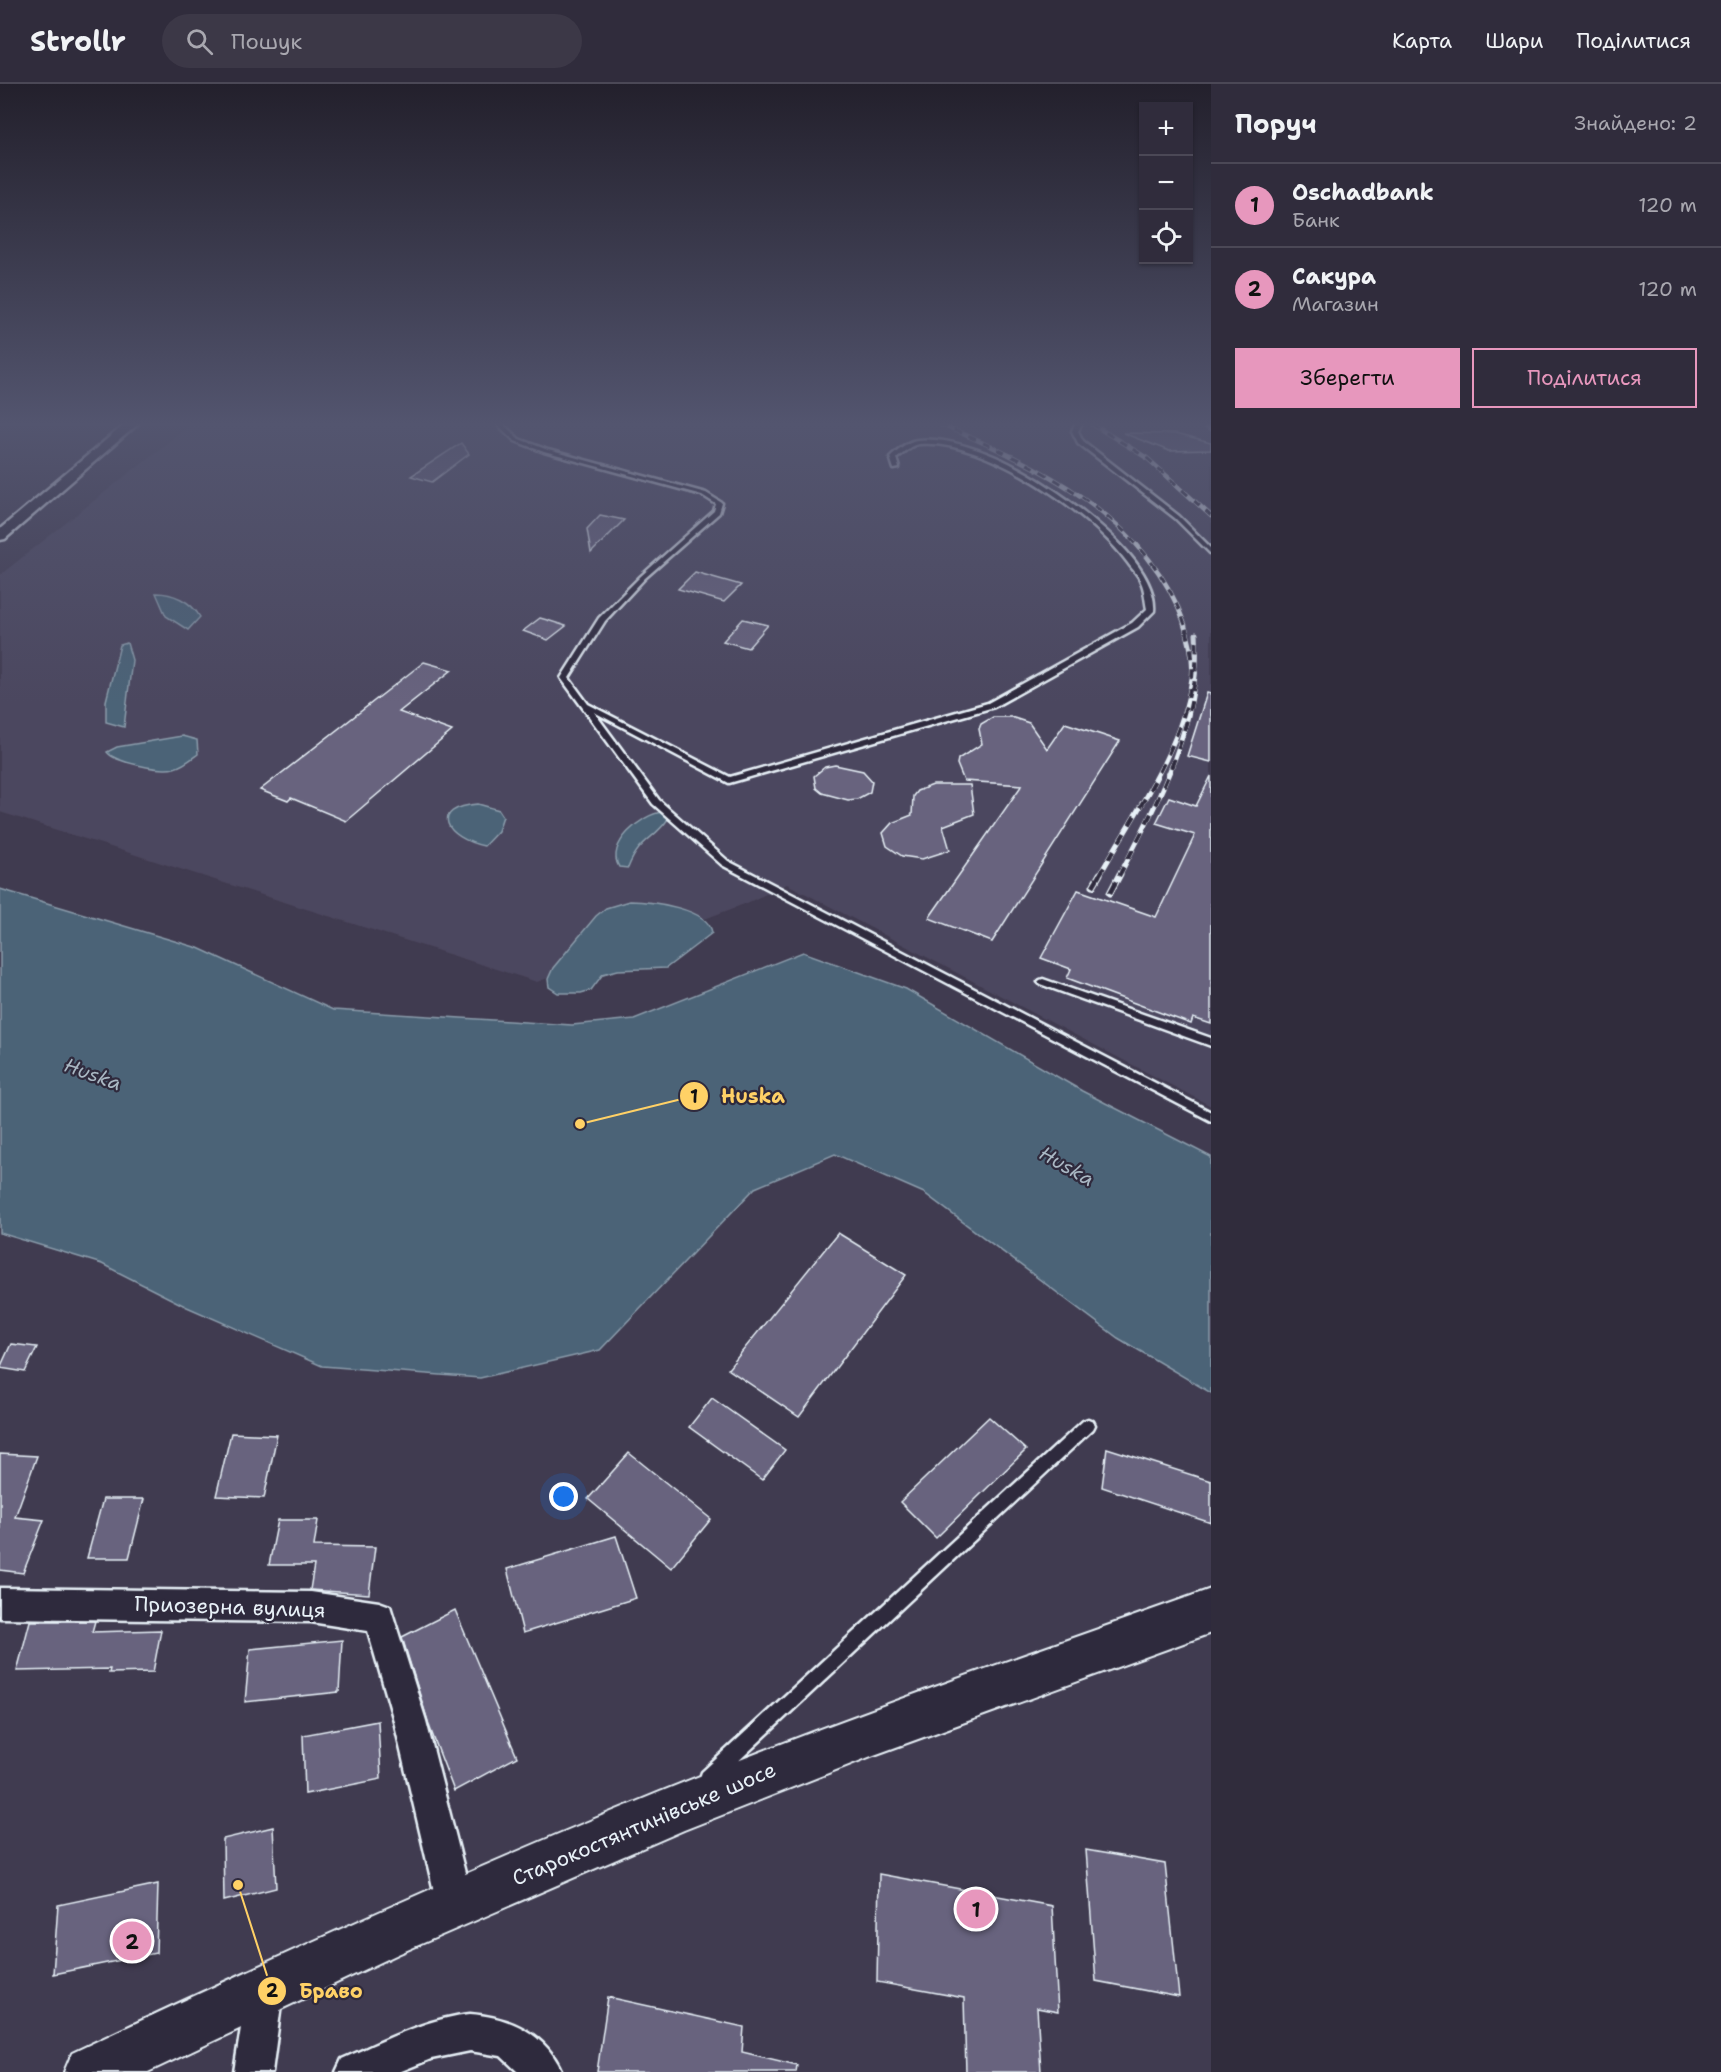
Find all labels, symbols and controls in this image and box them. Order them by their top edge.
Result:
search box [162,14,582,68]
text: Strollr [30,22,126,60]
icon: search [183,25,216,58]
text: Пошук [231,27,302,56]
text: Карта [1392,27,1452,55]
text: Шари [1485,27,1543,55]
text: Поділитися [1576,27,1691,55]
map controls [1139,102,1193,264]
button: + [1139,102,1193,156]
text: Поруч [1235,106,1317,141]
text: Знайдено: 2 [1574,110,1697,136]
button: − [1139,156,1193,210]
text: Oschadbank [1292,178,1434,207]
text: 1 [1250,192,1259,218]
text: 120 m [1638,192,1697,218]
text: Банк [1292,207,1340,233]
button: locate [1139,210,1193,264]
text: Сакура [1292,262,1376,291]
text: 2 [1248,276,1262,302]
text: 120 m [1638,276,1697,302]
text: Магазин [1292,291,1379,317]
button: Зберегти [1235,348,1460,408]
button: Поділитися [1472,348,1697,408]
water label: Huska [61,1052,125,1096]
callout: Huska [679,1077,797,1115]
text: Huska [721,1083,785,1109]
text: 1 [690,1085,698,1109]
water label: Huska [1035,1140,1099,1192]
your location [549,1482,578,1511]
street label: Приозерна вулиця [134,1590,326,1624]
street label: Старокостянтинівське шосе [508,1756,780,1892]
pin: 1 [956,1886,996,1932]
pin: 2 [112,1918,152,1964]
callout: Браво [257,1972,375,2010]
text: Браво [299,1978,363,2004]
text: 2 [266,1979,279,2003]

